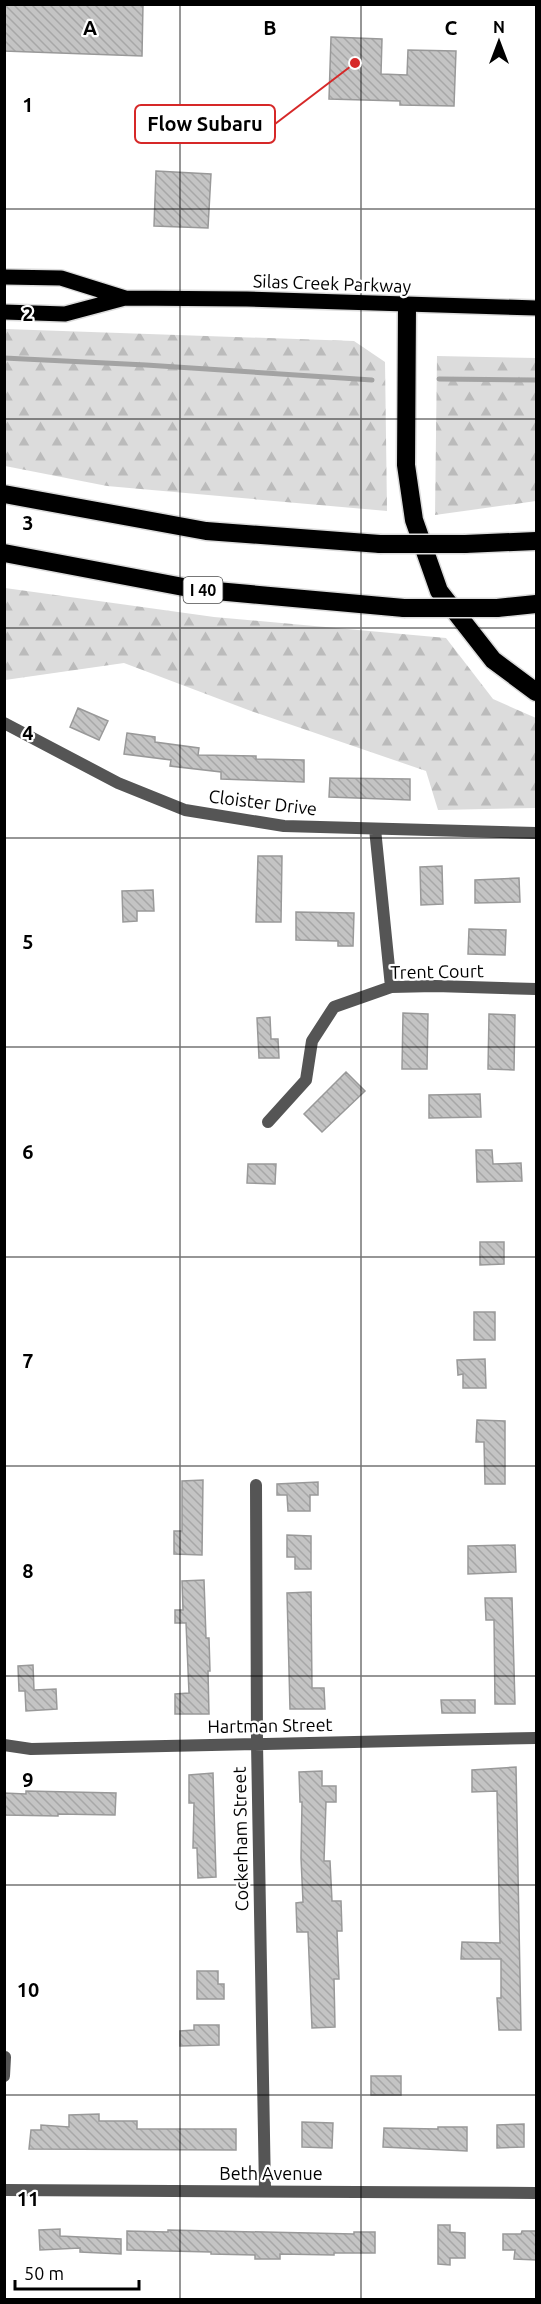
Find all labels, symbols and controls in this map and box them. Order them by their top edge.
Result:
north arrow [469,12,529,72]
text: A [83,16,97,39]
text: B [263,16,277,39]
text: C [445,16,458,39]
text: N [493,18,505,36]
text: 1 [22,93,34,116]
callout: Flow Subaru [135,105,275,143]
text: Flow Subaru [147,112,263,135]
street label: Silas Creek Parkway [253,270,412,296]
text: 2 [22,302,34,325]
text: 3 [22,511,34,534]
road number: I 40 [184,577,222,603]
text: 4 [22,721,34,744]
street label: Cloister Drive [208,785,318,819]
text: 5 [22,930,34,953]
street label: Trent Court [390,960,484,982]
text: 6 [22,1140,34,1163]
text: 7 [22,1349,34,1372]
text: 8 [22,1559,34,1582]
street label: Hartman Street [207,1714,333,1736]
street label: Cockerham Street [229,1766,251,1912]
text: 9 [22,1768,34,1791]
text: 10 [17,1978,39,2001]
street label: Beth Avenue [219,2163,323,2183]
text: 11 [17,2187,39,2210]
scale bar [15,2253,140,2291]
text: 50 m [24,2263,64,2283]

